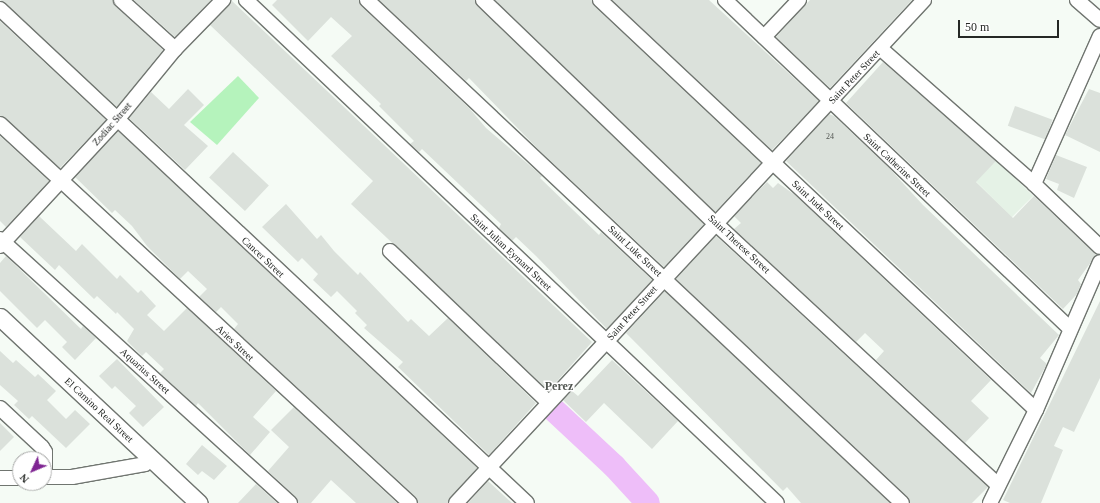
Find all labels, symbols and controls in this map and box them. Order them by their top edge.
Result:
scale bar [960,12,1061,38]
text: 50 m [965,20,989,34]
street label: Saint Peter Street [826,48,882,106]
street label: Zodiac Street [90,100,134,148]
street label: Saint Catherine Street [861,131,933,199]
house number: 24 [826,132,834,142]
street label: Saint Jude Street [789,178,847,232]
street label: Saint Julian Eymard Street [468,211,554,293]
street label: Saint Therese Street [705,212,773,276]
street label: Saint Luke Street [606,223,664,279]
street label: Cancer Street [239,234,287,280]
street label: Saint Peter Street [604,283,660,343]
street label: Aries Street [214,322,256,364]
street label: Aquarius Street [118,346,172,396]
street label: El Camino Real Street [62,375,136,445]
district label: Perez [545,380,573,394]
north arrow [12,451,52,491]
text: N [17,472,31,486]

